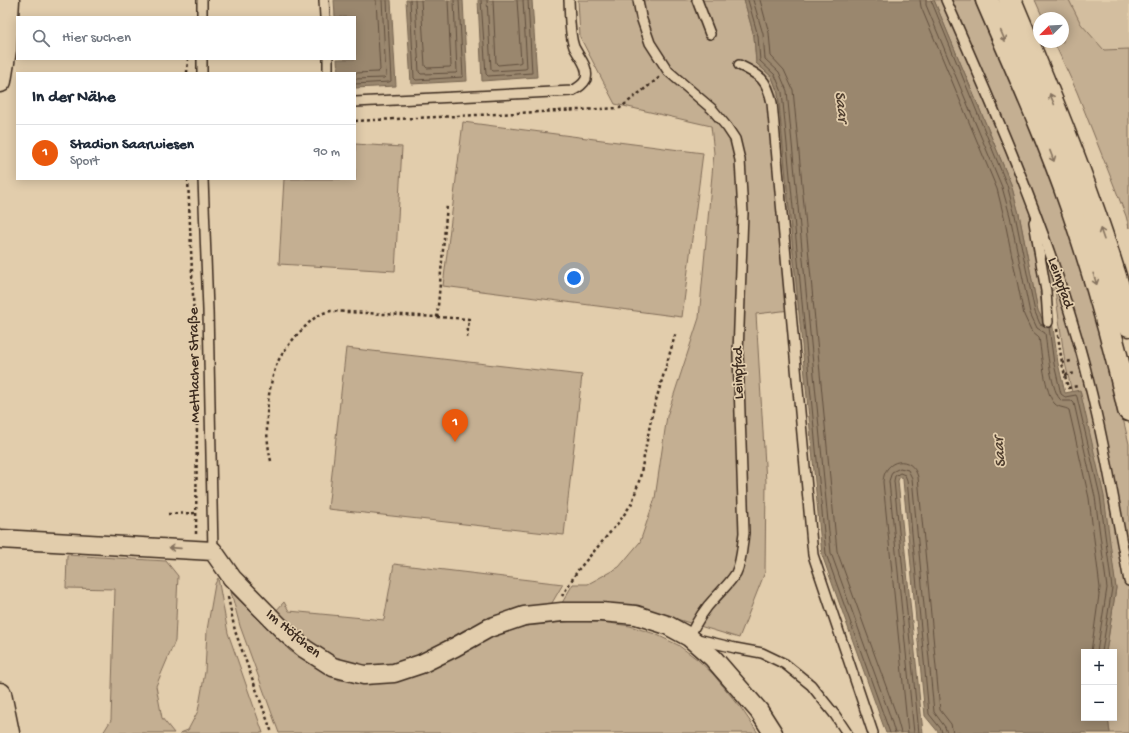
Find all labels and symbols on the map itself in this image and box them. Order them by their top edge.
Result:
north arrow [1033,12,1069,48]
one-way arrow [999,29,1007,41]
water label: Saar [829,91,852,127]
one-way arrow [1047,93,1055,105]
one-way arrow [1049,149,1057,161]
one-way arrow [1097,228,1105,240]
street label: Leinpfad [1043,255,1077,312]
your location [564,268,584,288]
one-way arrow [1092,272,1099,285]
street label: Mettlacher Straße [185,307,205,423]
street label: Leinpfad [730,345,748,400]
pin: 1 [442,409,468,442]
water label: Saar [990,432,1012,468]
one-way arrow [169,545,182,552]
street label: Im Höfchen [262,606,324,662]

